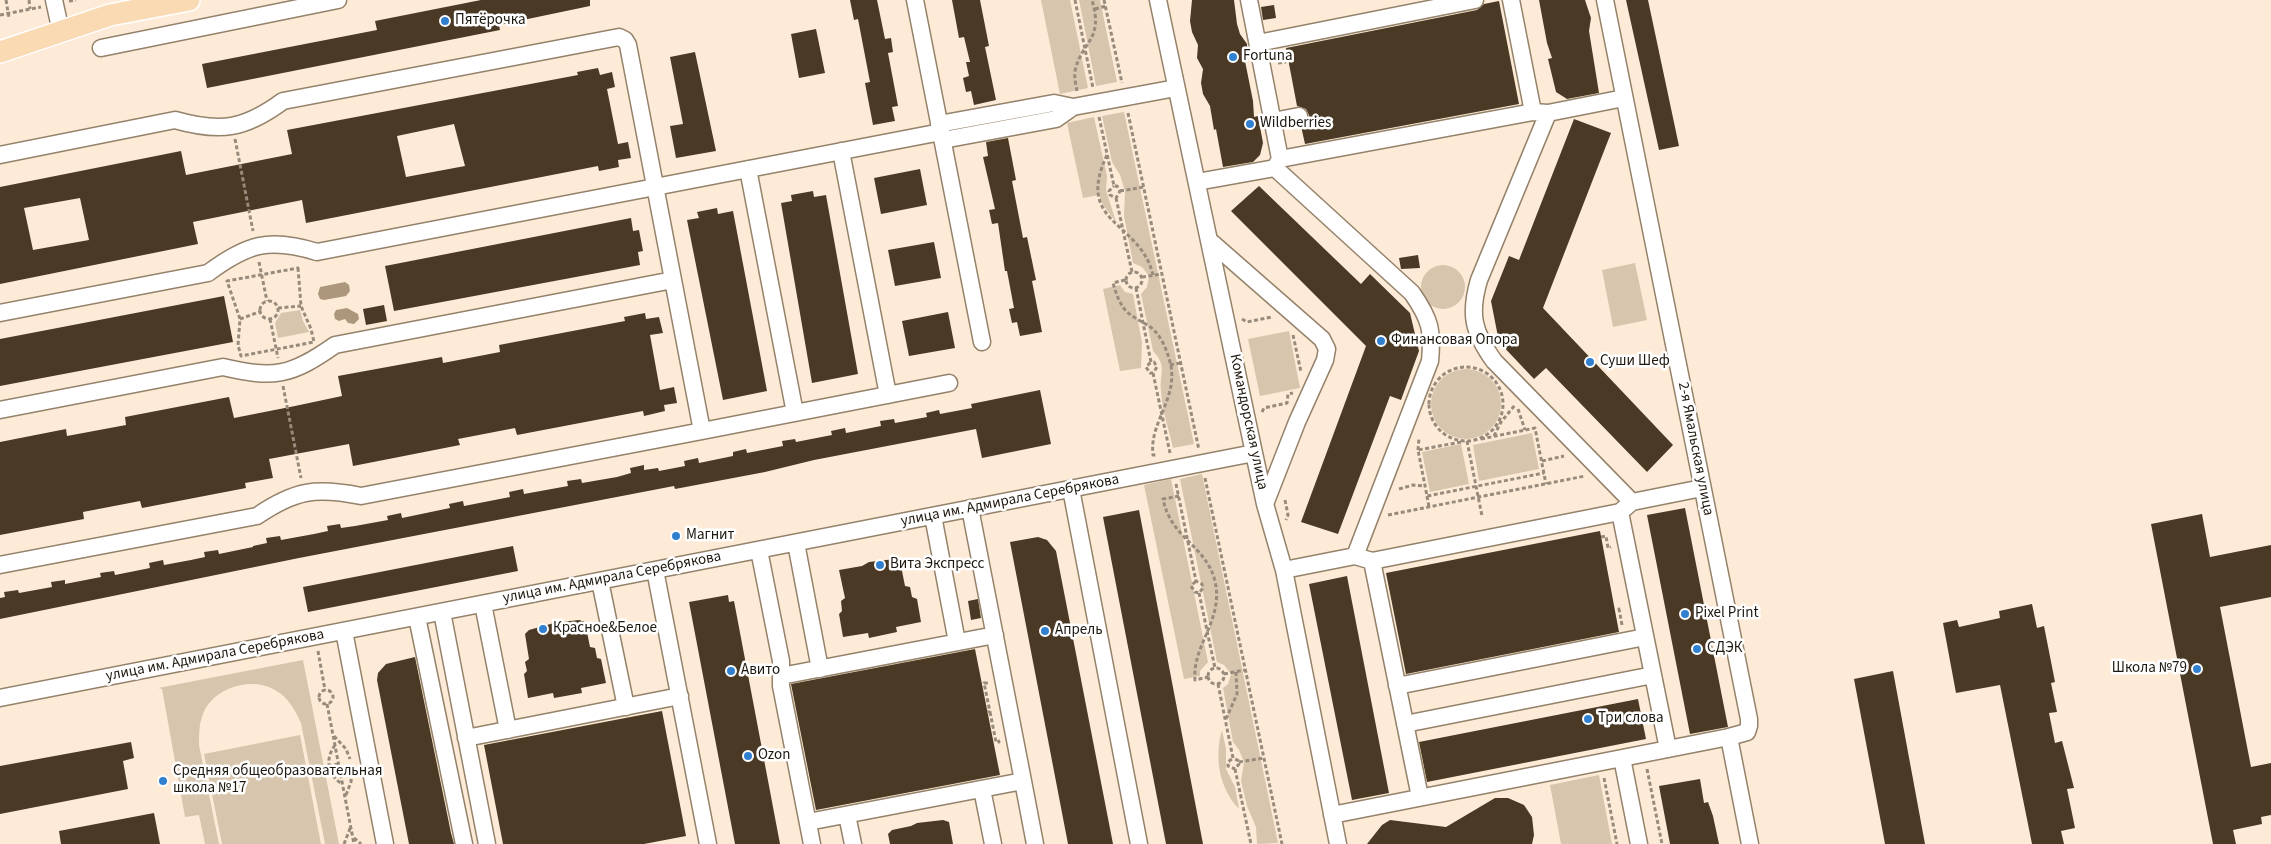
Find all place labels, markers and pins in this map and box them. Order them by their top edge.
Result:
place label: Пятёрочка [455,12,526,30]
marker: Пятёрочка [439,15,451,27]
place label: Fortuna [1243,48,1293,66]
marker: Fortuna [1227,51,1239,63]
place label: Wildberries [1260,115,1331,133]
marker: Wildberries [1244,118,1256,130]
place label: Финансовая Опора [1391,332,1517,350]
marker: Финансовая Опора [1375,335,1387,347]
place label: Суши Шеф [1600,353,1670,371]
marker: Суши Шеф [1584,356,1596,368]
place label: Магнит [686,527,734,545]
marker: Магнит [670,530,682,542]
place label: Вита Экспресс [890,556,984,574]
marker: Вита Экспресс [874,559,886,571]
place label: Pixel Print [1695,605,1759,623]
marker: Pixel Print [1679,608,1691,620]
place label: Красное&Белое [553,620,657,638]
place label: Апрель [1055,622,1103,640]
marker: Красное&Белое [537,623,549,635]
marker: Апрель [1039,625,1051,637]
place label: СДЭК [1707,640,1742,658]
marker: СДЭК [1691,643,1703,655]
place label: Школа №79 [2112,660,2187,678]
place label: Авито [741,662,780,680]
marker: Школа №79 [2191,663,2203,675]
marker: Авито [725,665,737,677]
place label: Три слова [1598,710,1663,728]
marker: Три слова [1582,713,1594,725]
place label: Ozon [758,747,790,765]
marker: Ozon [742,750,754,762]
place label: Средняя общеобразовательная школа №17 [173,763,382,798]
marker: Средняя общеобразовательная школа №17 [157,775,169,787]

